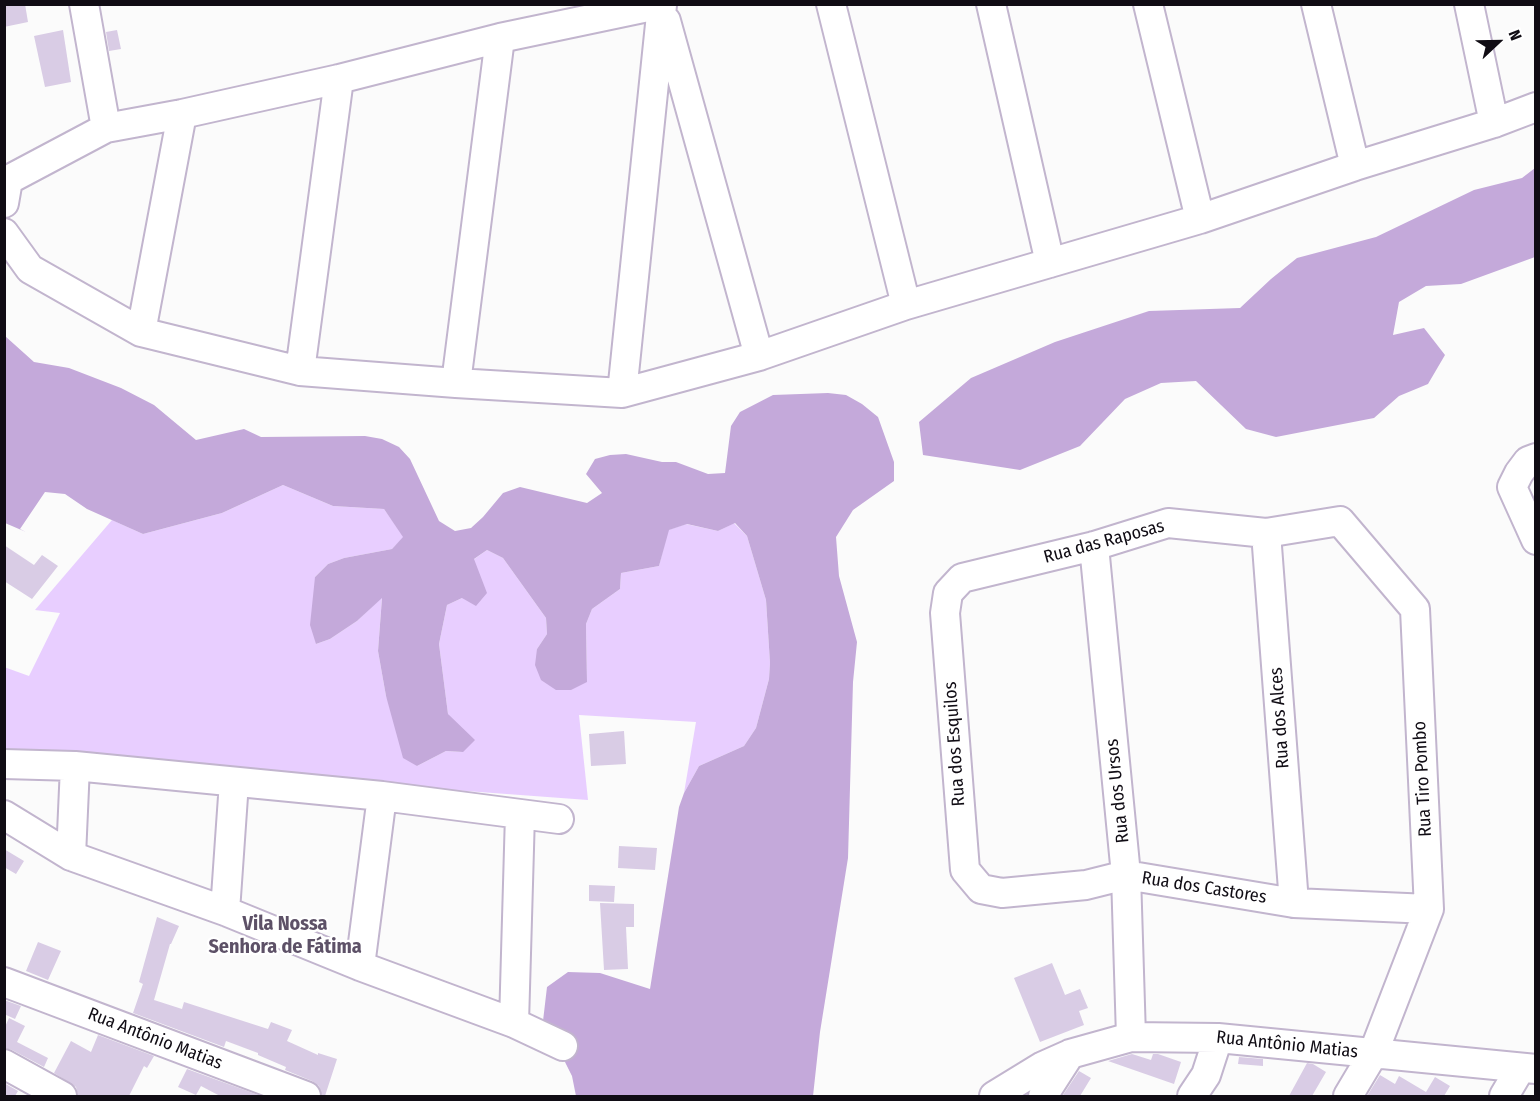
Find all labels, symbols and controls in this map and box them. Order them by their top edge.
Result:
north arrow [1468,12,1528,72]
text: N [1505,27,1526,43]
street label: Rua das Raposas [1041,516,1167,568]
street label: Rua dos Alces [1266,667,1294,769]
street label: Rua dos Esquilos [940,681,970,807]
street label: Rua Tiro Pombo [1409,721,1437,837]
street label: Rua dos Ursos [1102,738,1134,844]
street label: Rua dos Castores [1140,867,1268,909]
district label: Vila Nossa Senhora de Fátima [208,912,362,959]
street label: Rua Antônio Matias [85,1003,225,1075]
street label: Rua Antônio Matias [1215,1027,1359,1063]

